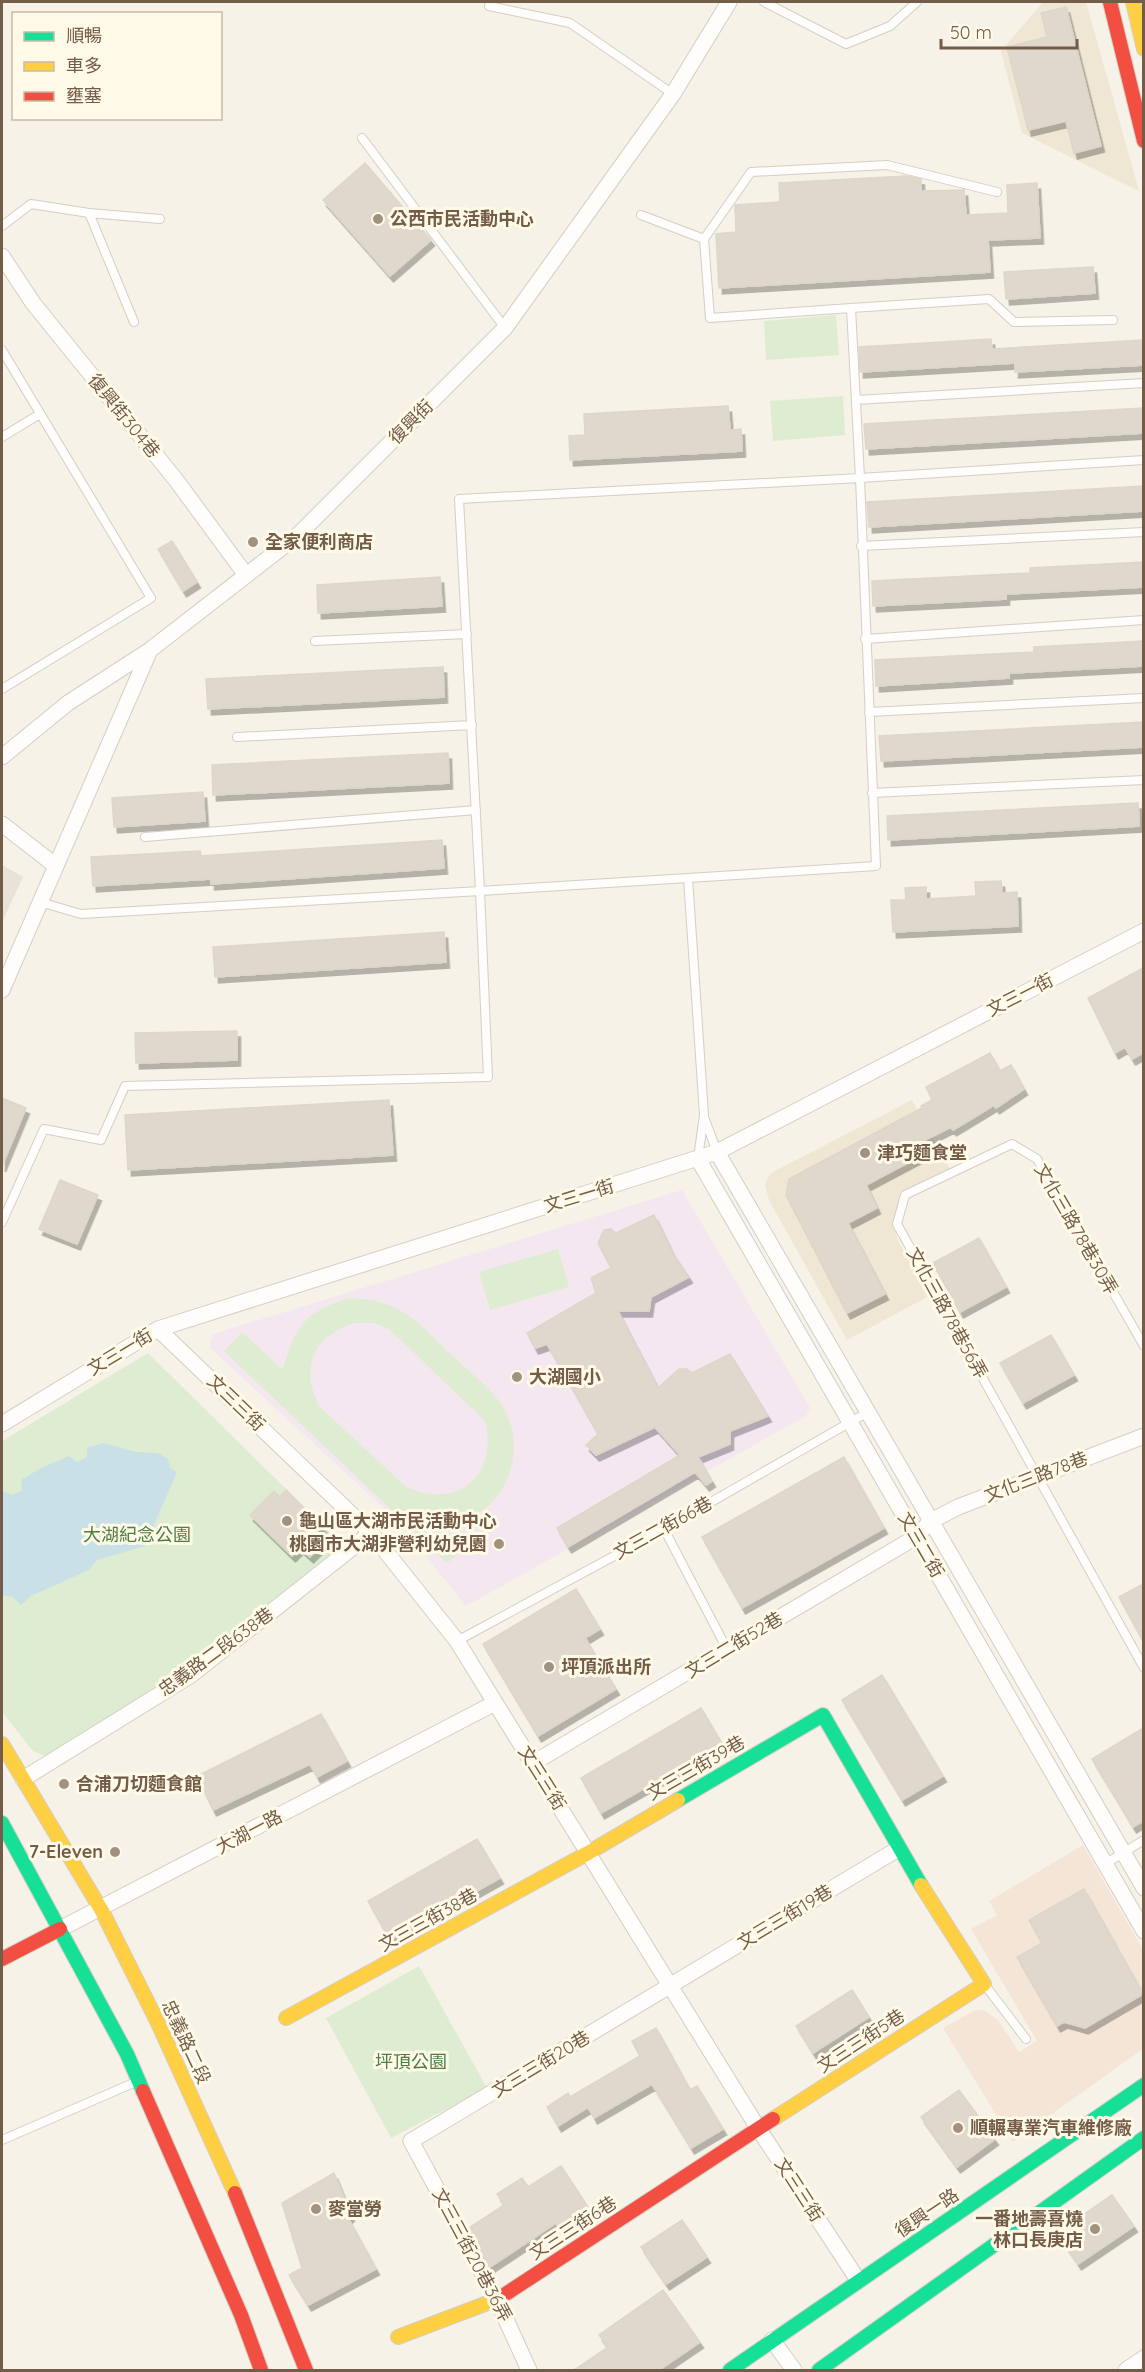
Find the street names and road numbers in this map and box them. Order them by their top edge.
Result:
street label: 復興街304巷 [83,369,165,462]
street label: 復興街 [383,394,438,449]
street label: 文三一街 [982,968,1057,1021]
street label: 文化三路78巷30弄 [1030,1159,1123,1298]
street label: 文三一街 [541,1174,617,1217]
street label: 文化三路78巷56弄 [902,1243,993,1382]
street label: 文三一街 [83,1323,157,1380]
street label: 文三三街 [202,1369,270,1436]
street label: 文化三路78巷 [981,1446,1091,1507]
street label: 文三二街66巷 [609,1491,716,1564]
street label: 文三二街 [893,1508,949,1582]
street label: 忠義路二段638巷 [154,1602,278,1701]
street label: 文三二街52巷 [681,1606,787,1683]
street label: 文三三街39巷 [643,1730,749,1805]
street label: 文三三街 [514,1741,571,1814]
street label: 大湖一路 [212,1805,286,1859]
street label: 文三三街19巷 [733,1879,836,1954]
street label: 文三三街38巷 [374,1883,481,1956]
street label: 忠義路二段 [157,1996,216,2087]
street label: 文三三街5巷 [813,2004,909,2077]
street label: 文三三街20巷 [487,2025,594,2102]
street label: 文三三街 [770,2153,829,2226]
street label: 復興一路 [890,2183,963,2242]
street label: 文三三街20巷36弄 [428,2184,517,2325]
street label: 文三三街6巷 [525,2191,621,2264]

